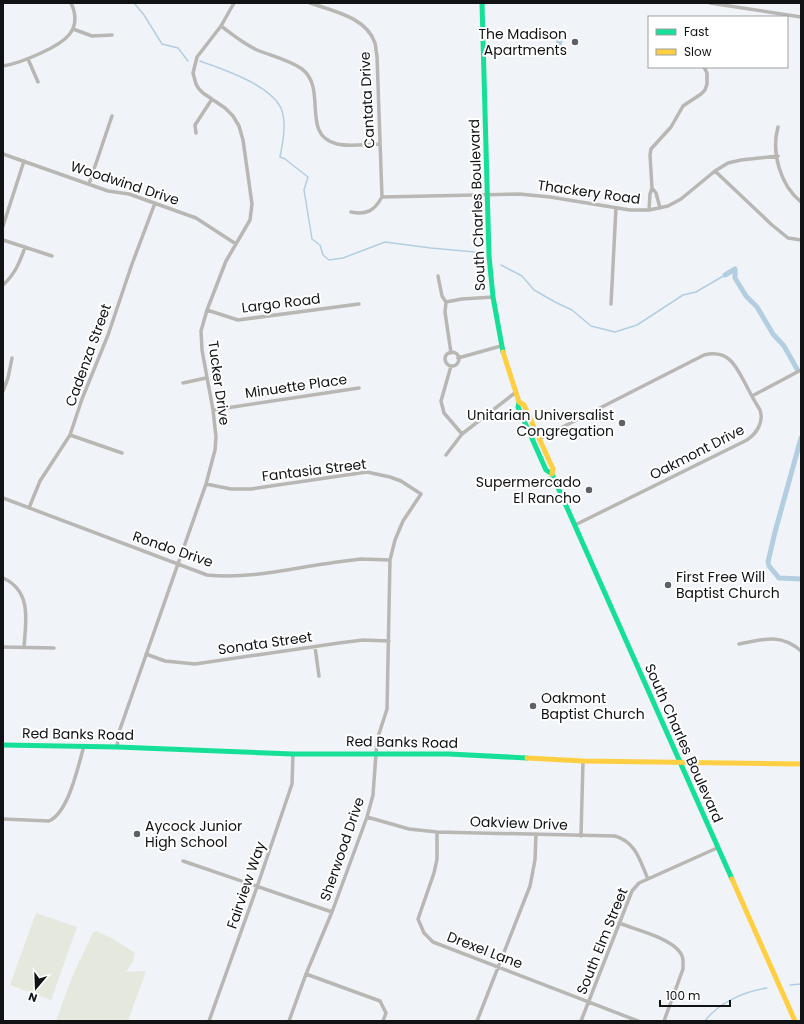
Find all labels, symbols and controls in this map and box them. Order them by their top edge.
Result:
legend [648,16,788,68]
text: Fast [684,23,709,40]
place label: The Madison Apartments [478,24,567,60]
marker: The Madison Apartments [570,37,580,47]
text: Slow [684,43,712,60]
street label: Cantata Drive [354,51,380,149]
street label: South Charles Boulevard [464,119,490,291]
street label: Woodwind Drive [68,156,182,210]
street label: Thackery Road [536,175,642,209]
street label: Largo Road [240,288,322,318]
street label: Cadenza Street [60,301,116,409]
street label: Tucker Drive [203,340,235,427]
street label: Minuette Place [244,369,349,403]
place label: Unitarian Universalist Congregation [467,405,614,441]
marker: Unitarian Universalist Congregation [617,418,627,428]
street label: Oakmont Drive [646,419,748,485]
street label: Fantasia Street [261,454,367,486]
place label: Supermercado El Rancho [476,472,581,508]
marker: Supermercado El Rancho [584,485,594,495]
street label: Rondo Drive [130,526,216,572]
place label: First Free Will Baptist Church [676,567,780,603]
marker: First Free Will Baptist Church [663,580,673,590]
street label: Sonata Street [217,626,313,660]
street label: South Charles Boulevard [640,660,728,826]
place label: Oakmont Baptist Church [541,688,645,724]
marker: Oakmont Baptist Church [528,701,538,711]
street label: Red Banks Road [22,723,134,745]
street label: Red Banks Road [346,731,458,753]
street label: Sherwood Drive [315,794,369,904]
street label: Oakview Drive [470,811,569,835]
place label: Aycock Junior High School [145,816,242,852]
marker: Aycock Junior High School [132,829,142,839]
street label: Fairview Way [222,838,270,931]
street label: South Elm Street [571,885,633,997]
street label: Drexel Lane [444,926,526,974]
north arrow [16,968,56,1008]
scale bar [660,982,730,1008]
text: 100 m [666,987,700,1004]
text: N [26,989,39,1006]

